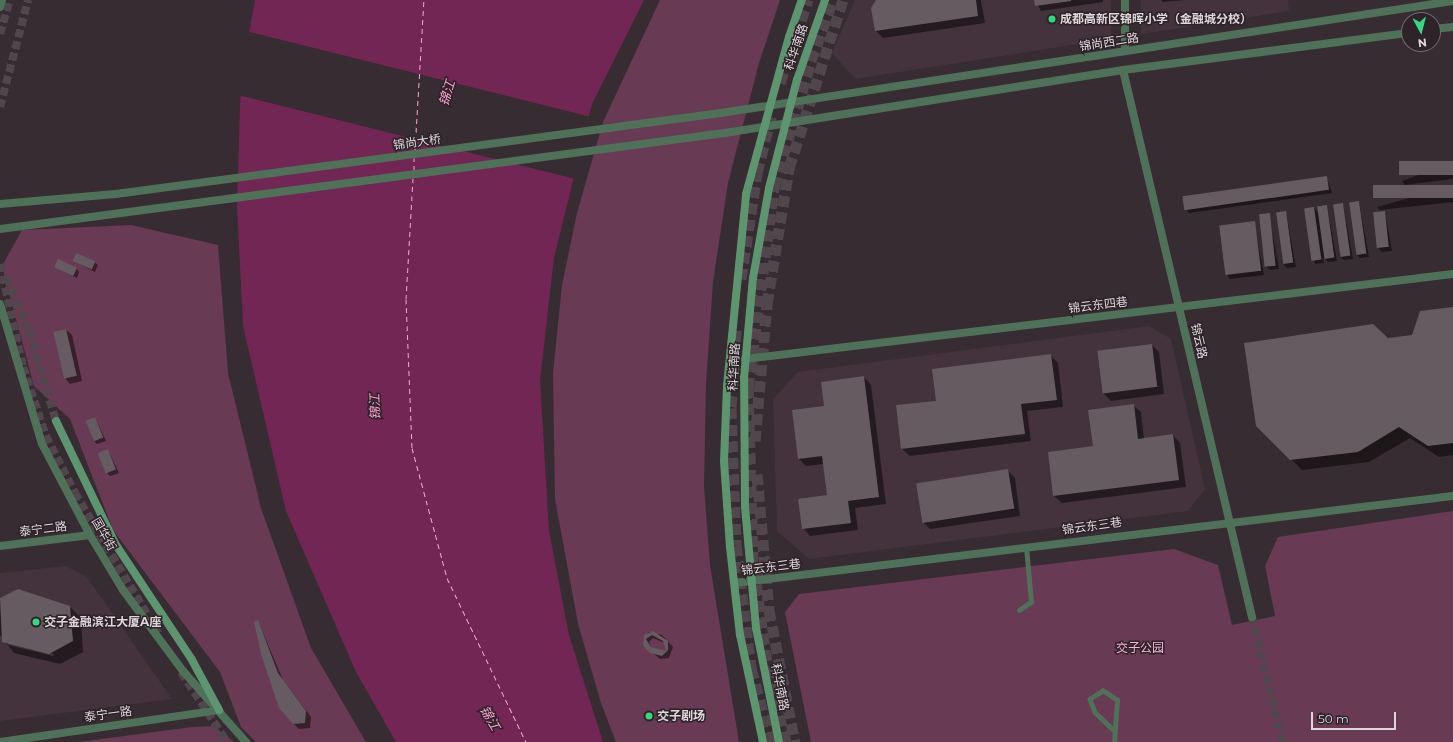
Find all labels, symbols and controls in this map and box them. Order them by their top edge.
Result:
place label: 成都高新区锦晖小学（金融城分校） [1060,12,1252,26]
north arrow [1401,12,1441,52]
marker: 成都高新区锦晖小学（金融城分校） [1047,14,1057,24]
street label: 科华南路 [781,22,811,72]
street label: 锦尚西二路 [1078,30,1140,54]
text: N [1417,35,1428,50]
water label: 锦江 [436,78,458,108]
street label: 锦尚大桥 [392,132,442,152]
street label: 锦云东四巷 [1067,294,1129,316]
street label: 锦云路 [1188,322,1210,360]
street label: 科华南路 [726,343,742,391]
water label: 锦江 [367,394,383,420]
street label: 国华街 [89,515,119,553]
street label: 锦云东三巷 [1061,515,1123,537]
street label: 泰宁二路 [18,519,68,539]
street label: 锦云东三巷 [740,556,802,578]
place label: 交子金融滨江大厦A座 [44,615,161,629]
marker: 交子金融滨江大厦A座 [31,617,41,627]
park label: 交子公园 [1116,641,1164,655]
street label: 科华南路 [768,662,792,712]
water label: 锦江 [477,703,503,733]
street label: 泰宁一路 [83,704,133,724]
scale bar [1313,704,1398,730]
place label: 交子剧场 [657,709,705,723]
marker: 交子剧场 [644,711,654,721]
text: 50 m [1318,711,1349,726]

